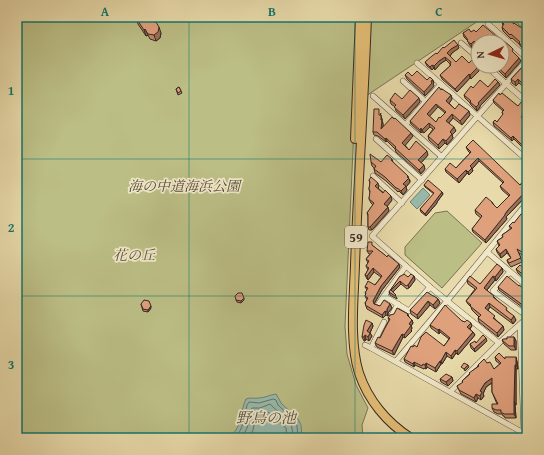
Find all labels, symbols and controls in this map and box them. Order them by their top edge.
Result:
text: A [101,2,110,21]
text: B [268,2,276,21]
text: C [435,2,443,21]
north arrow [470,34,510,74]
text: N [472,50,488,59]
text: 1 [8,81,14,100]
park label: 海の中道海浜公園 [128,176,242,196]
text: 2 [8,218,15,237]
road number: 59 [345,226,367,248]
park label: 花の丘 [113,245,156,265]
text: 3 [8,355,14,374]
water label: 野鳥の池 [236,407,298,428]

